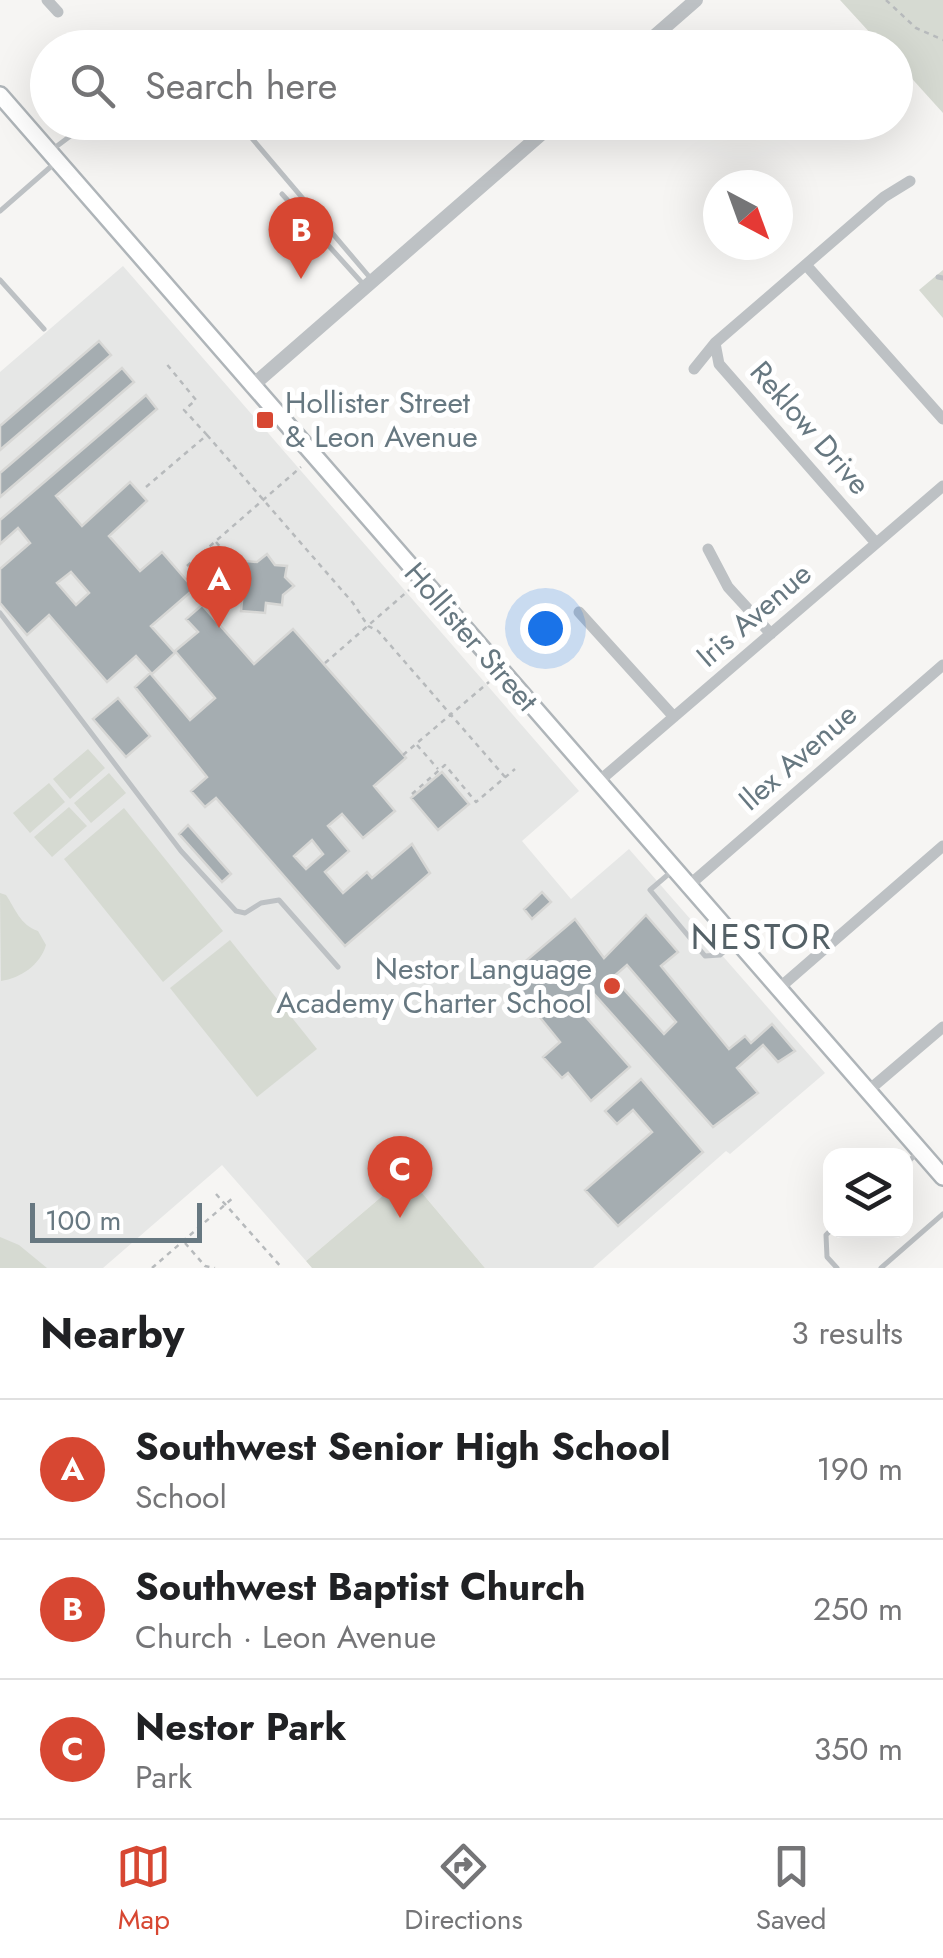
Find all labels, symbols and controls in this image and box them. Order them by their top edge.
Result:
search box [30,30,913,140]
icon: search [65,58,120,113]
text: Search here [145,58,337,113]
north arrow [703,170,793,260]
pin: B [268,196,334,279]
street label: Reklow Drive [740,352,881,504]
place label: Hollister Street & Leon Avenue [285,381,478,458]
marker: Hollister Street & Leon Avenue [254,409,276,431]
pin: A [186,546,252,628]
street label: Iris Avenue [687,552,821,677]
street label: Hollister Street [394,553,549,721]
your location [520,603,571,654]
street label: Ilex Avenue [729,693,866,820]
district label: NESTOR [691,912,833,962]
place label: Nestor Language Academy Charter School [276,947,592,1024]
marker: Nestor Language Academy Charter School [601,975,623,997]
pin: C [368,1136,432,1218]
map controls [823,1148,913,1238]
button: layers [823,1148,913,1238]
scale bar [30,1198,202,1242]
text: 100 m [45,1200,121,1241]
text: Nearby [40,1303,184,1364]
text: 3 results [791,1310,903,1356]
text: Southwest Senior High School [135,1419,671,1474]
text: A [61,1446,84,1492]
text: 190 m [816,1446,903,1492]
text: School [135,1474,227,1520]
text: Southwest Baptist Church [135,1559,586,1614]
text: B [62,1586,83,1632]
text: 250 m [813,1586,903,1632]
text: Church · Leon Avenue [135,1614,436,1660]
text: Nestor Park [135,1699,346,1754]
text: C [61,1726,84,1772]
text: 350 m [814,1726,903,1772]
text: Park [135,1754,192,1800]
tab: Map [116,1839,171,1940]
tab: Directions [404,1839,523,1940]
tab: Saved [756,1839,827,1940]

